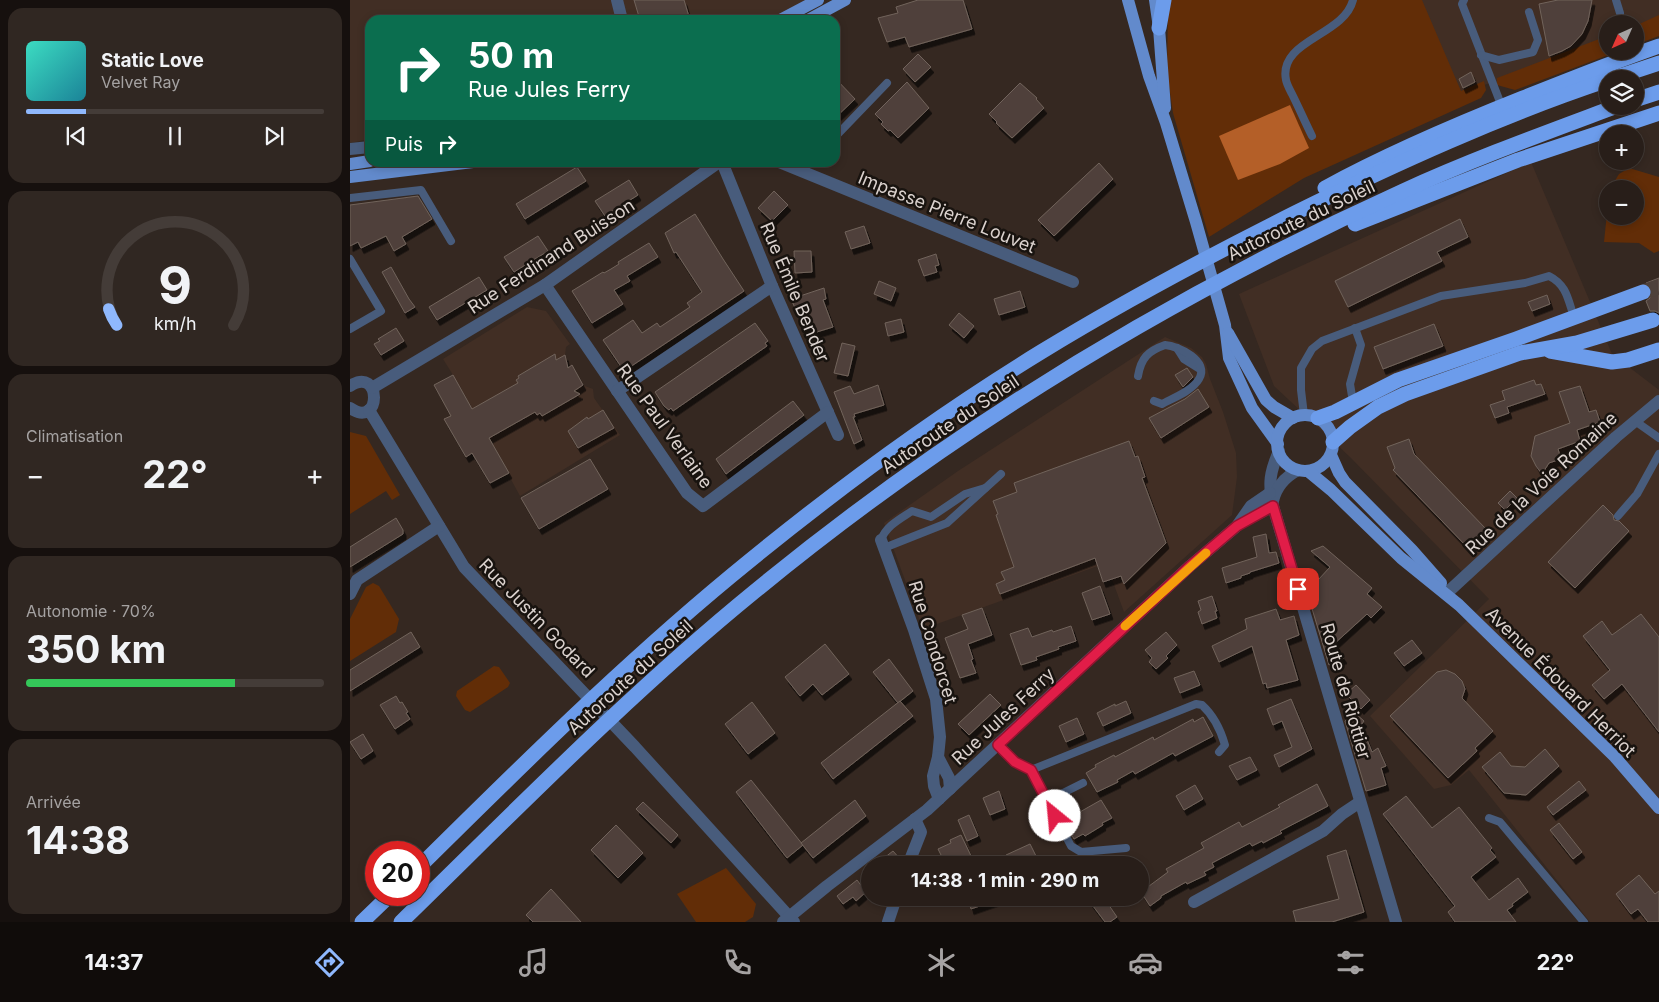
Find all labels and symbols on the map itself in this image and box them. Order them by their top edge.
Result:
north arrow [1599,15,1644,60]
street label: Impasse Pierre Louvet [855,167,1039,257]
street label: Autoroute du Soleil [1224,175,1378,265]
street label: Rue Ferdinand Buisson [464,194,638,318]
street label: Rue Émile Bender [756,219,835,365]
street label: Rue Paul Verlaine [613,360,717,492]
street label: Autoroute du Soleil [877,370,1023,478]
street label: Rue de la Voie Romaine [1461,407,1621,559]
street label: Rue Justin Godard [475,554,599,682]
pin [1277,568,1319,610]
street label: Rue Condorcet [904,578,962,706]
street label: Avenue Édouard Herriot [1482,602,1641,761]
street label: Autoroute du Soleil [563,615,697,739]
street label: Route de Riottier [1317,621,1375,762]
street label: Rue Jules Ferry [947,663,1059,769]
position arrow [1028,789,1080,841]
speed limit sign: 20 [365,841,430,906]

